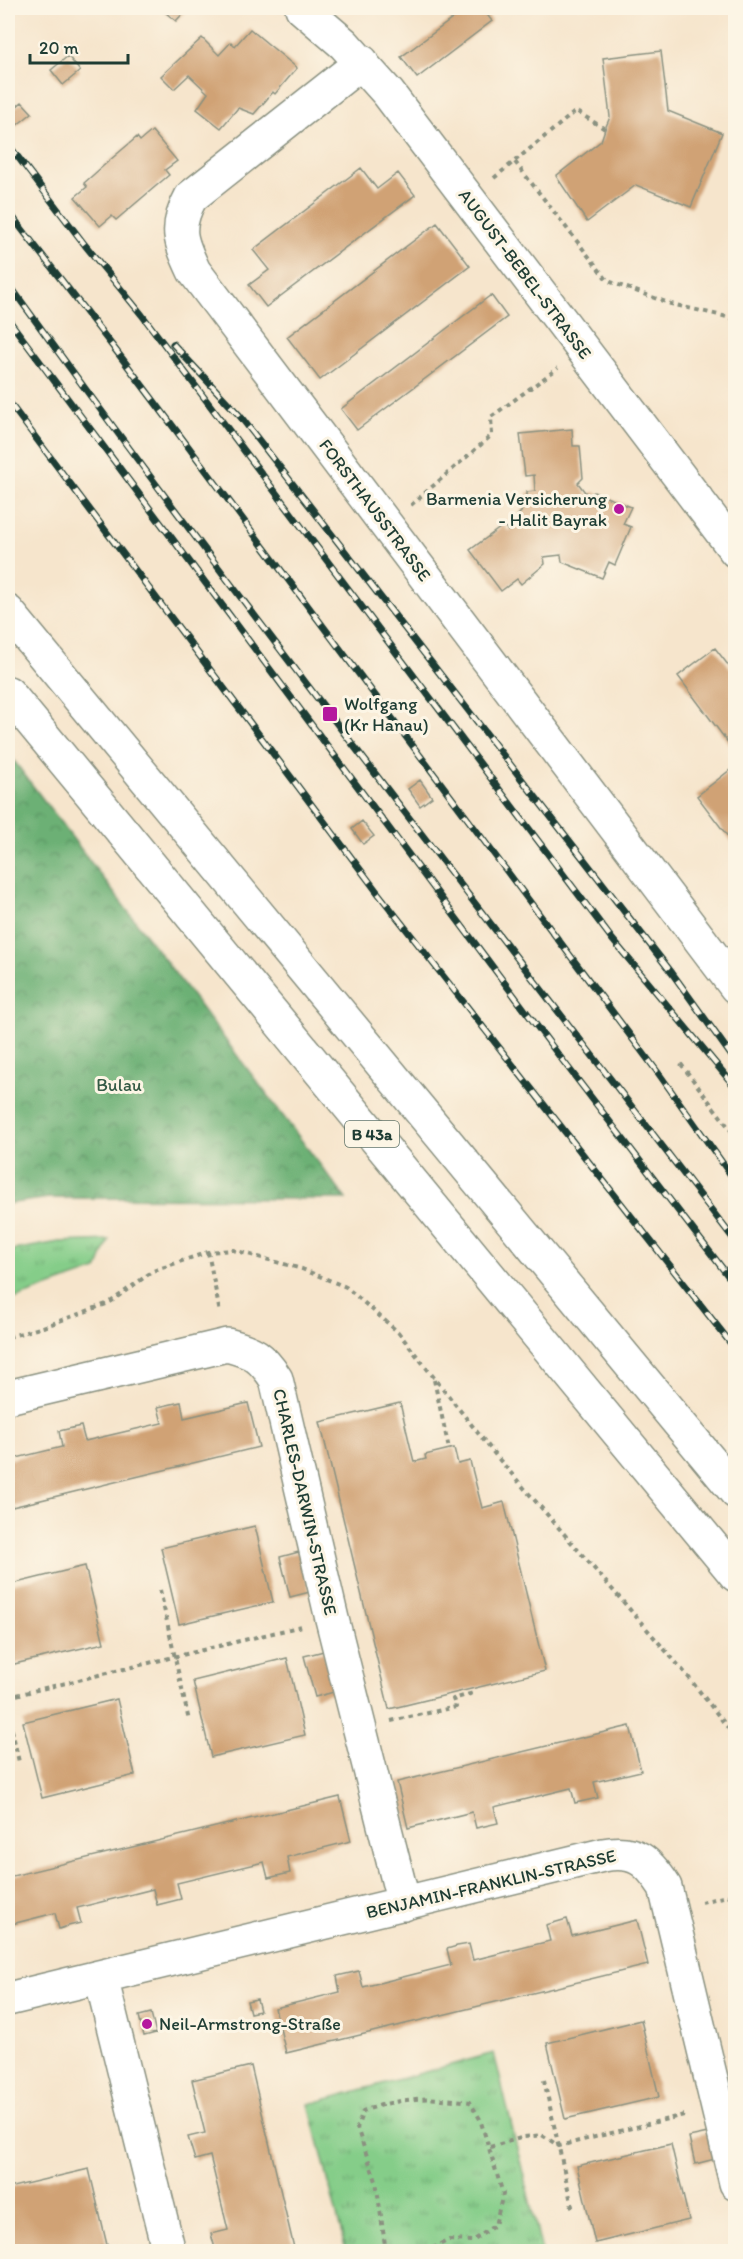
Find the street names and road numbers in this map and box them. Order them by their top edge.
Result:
street label: AUGUST-BEBEL-STRASSE [454,184,596,364]
street label: FORSTHAUSSTRASSE [314,434,436,586]
road number: B 43a [345,1121,399,1147]
street label: CHARLES-DARWIN-STRASSE [268,1387,342,1617]
street label: BENJAMIN-FRANKLIN-STRASSE [364,1845,618,1923]

